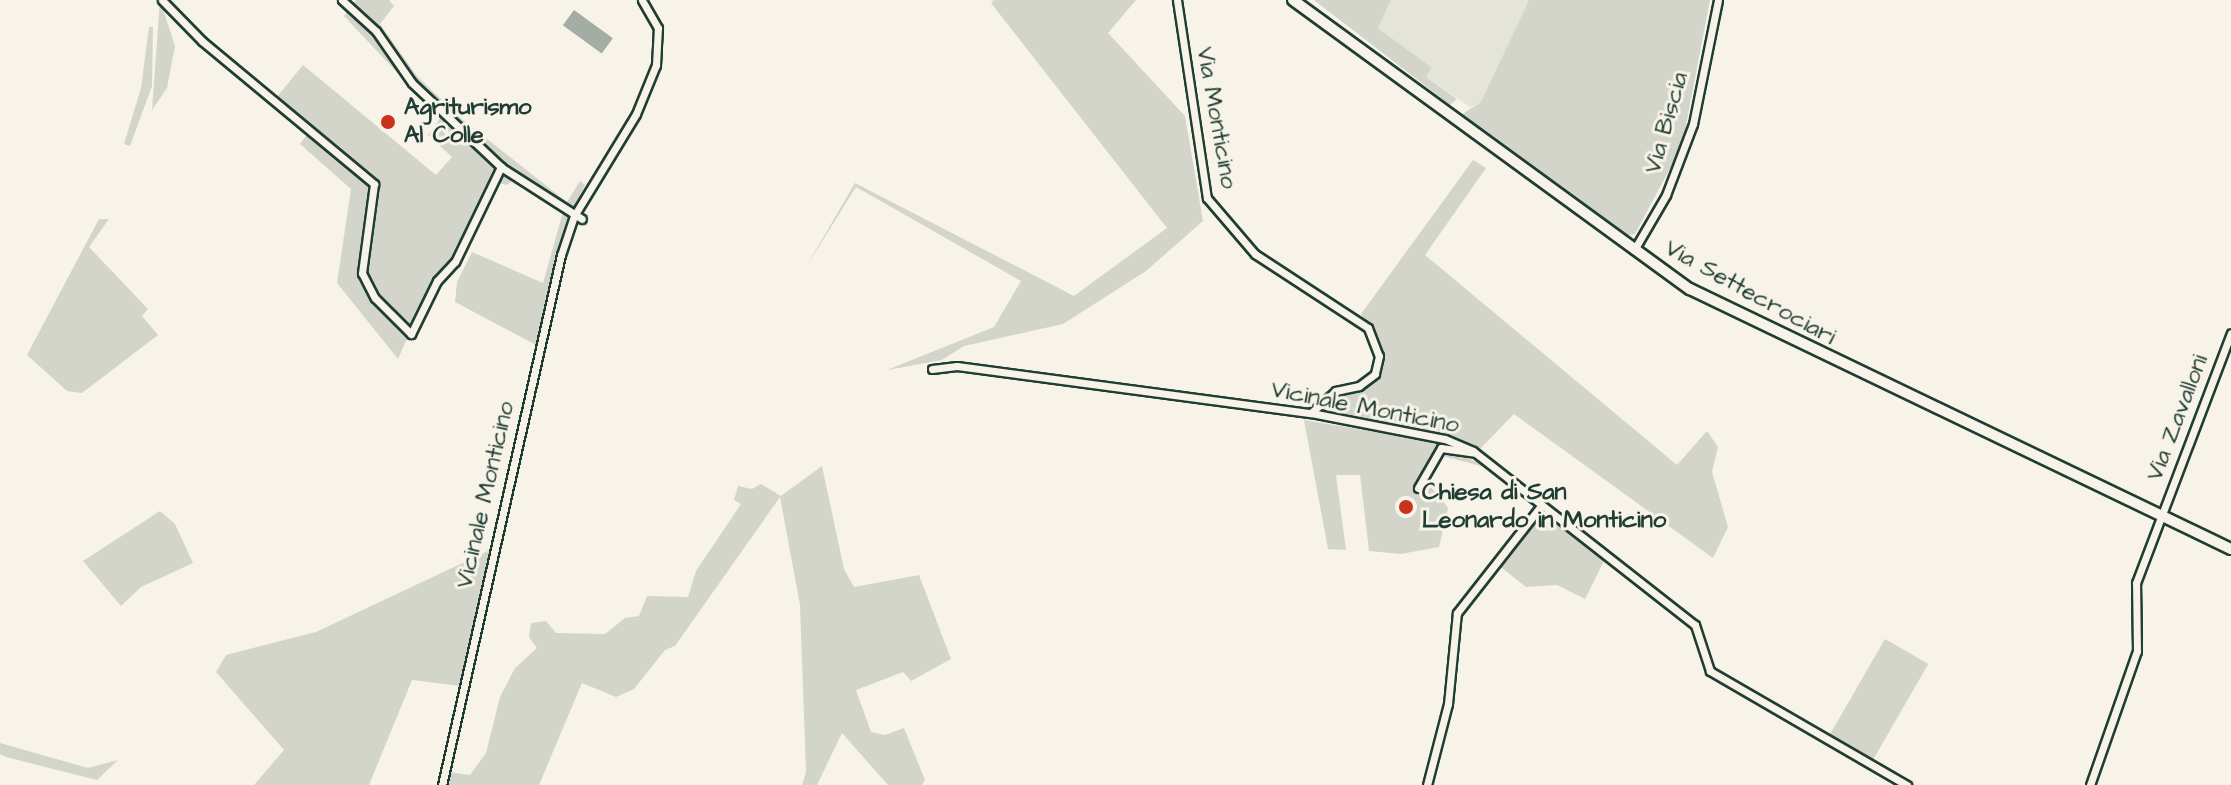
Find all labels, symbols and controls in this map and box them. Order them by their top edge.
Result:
street label: Via Monticino [1189,45,1243,191]
street label: Via Biscia [1639,69,1695,177]
place label: Agriturismo Al Colle [404,94,532,150]
marker: Agriturismo Al Colle [379,113,397,131]
street label: Via Settecrociari [1659,234,1841,352]
street label: Via Zavalloni [2141,351,2215,485]
street label: Vicinale Monticino [1268,376,1462,440]
street label: Vicinale Monticino [450,399,522,591]
place label: Chiesa di San Leonardo in Monticino [1422,479,1666,535]
marker: Chiesa di San Leonardo in Monticino [1397,498,1415,516]

